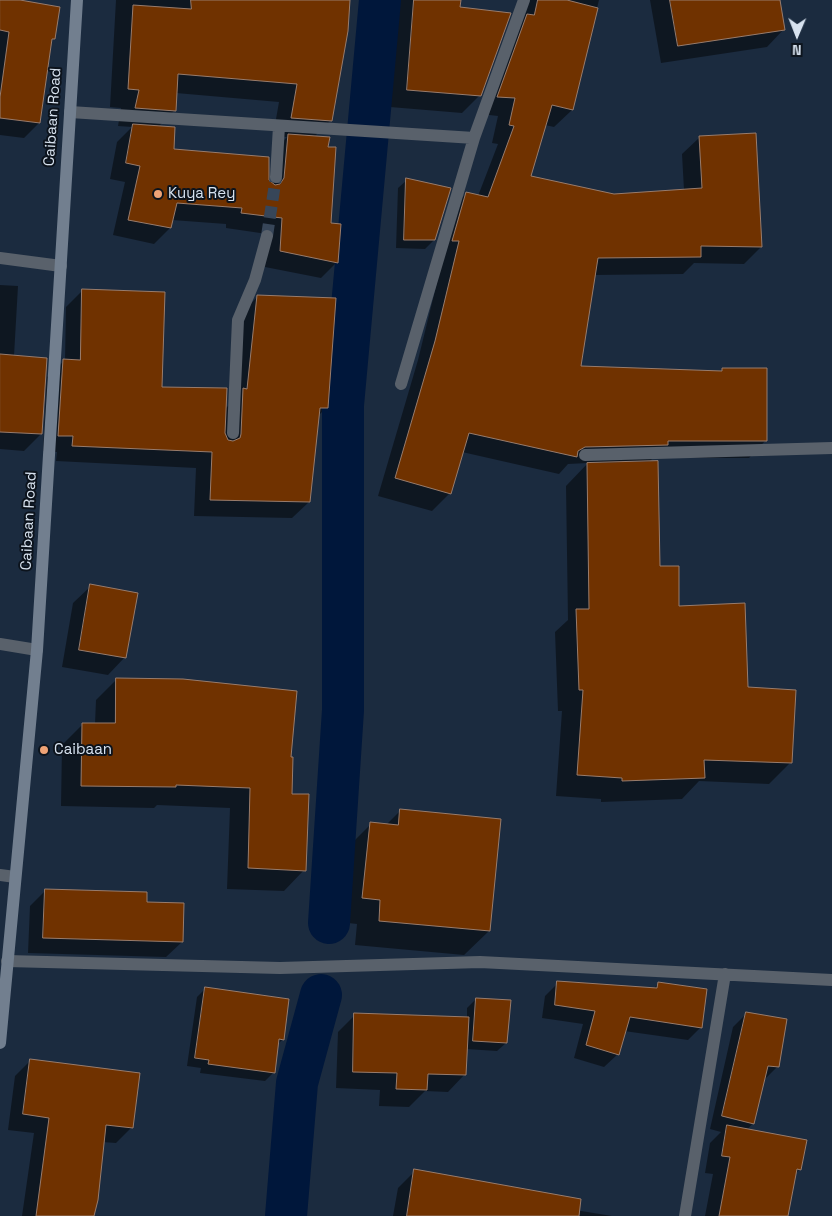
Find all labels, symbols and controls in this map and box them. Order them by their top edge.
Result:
north arrow [772,10,822,60]
text: N [792,41,802,59]
street label: Caibaan Road [41,67,65,167]
place label: Kuya Rey [168,185,235,203]
marker: Kuya Rey [152,188,164,200]
street label: Caibaan Road [17,471,41,571]
place label: Caibaan [54,741,112,759]
marker: Caibaan [38,744,50,756]

